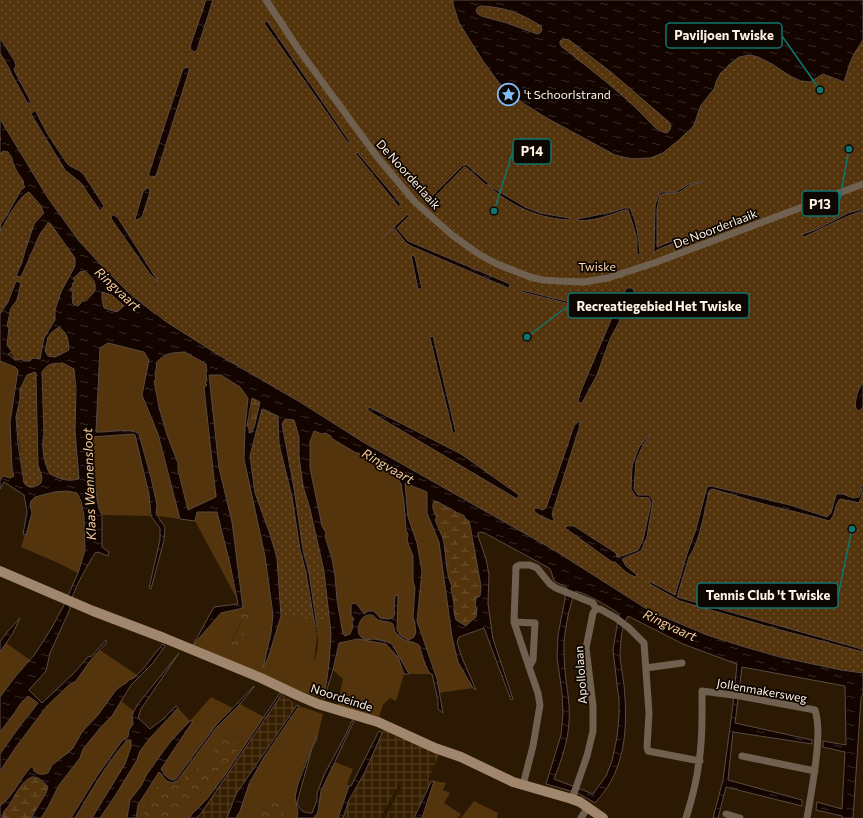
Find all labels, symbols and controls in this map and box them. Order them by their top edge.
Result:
callout: Paviljoen Twiske [666,23,782,48]
text: Paviljoen Twiske [674,27,774,43]
place icon: 't Schoorlstrand [495,81,521,107]
place label: 't Schoorlstrand [524,87,611,101]
street label: De Noorderlaaik [374,136,444,212]
callout: P14 [513,139,551,164]
text: P14 [521,143,543,159]
callout: P13 [802,191,839,216]
text: P13 [809,196,831,212]
street label: De Noorderlaaik [671,205,759,250]
park label: Twiske [578,259,616,273]
water label: Ringvaart [92,264,145,315]
callout: Recreatiegebied Het Twiske [568,293,749,318]
text: Recreatiegebied Het Twiske [576,298,742,314]
water label: Klaas Wannensloot [79,427,99,540]
water label: Ringvaart [359,445,417,488]
callout: Tennis Club 't Twiske [697,583,838,608]
text: Tennis Club 't Twiske [706,587,830,603]
water label: Ringvaart [641,606,700,645]
street label: Apollolaan [571,645,589,705]
street label: Jollenmakersweg [716,675,809,706]
street label: Noordeinde [309,680,375,714]

